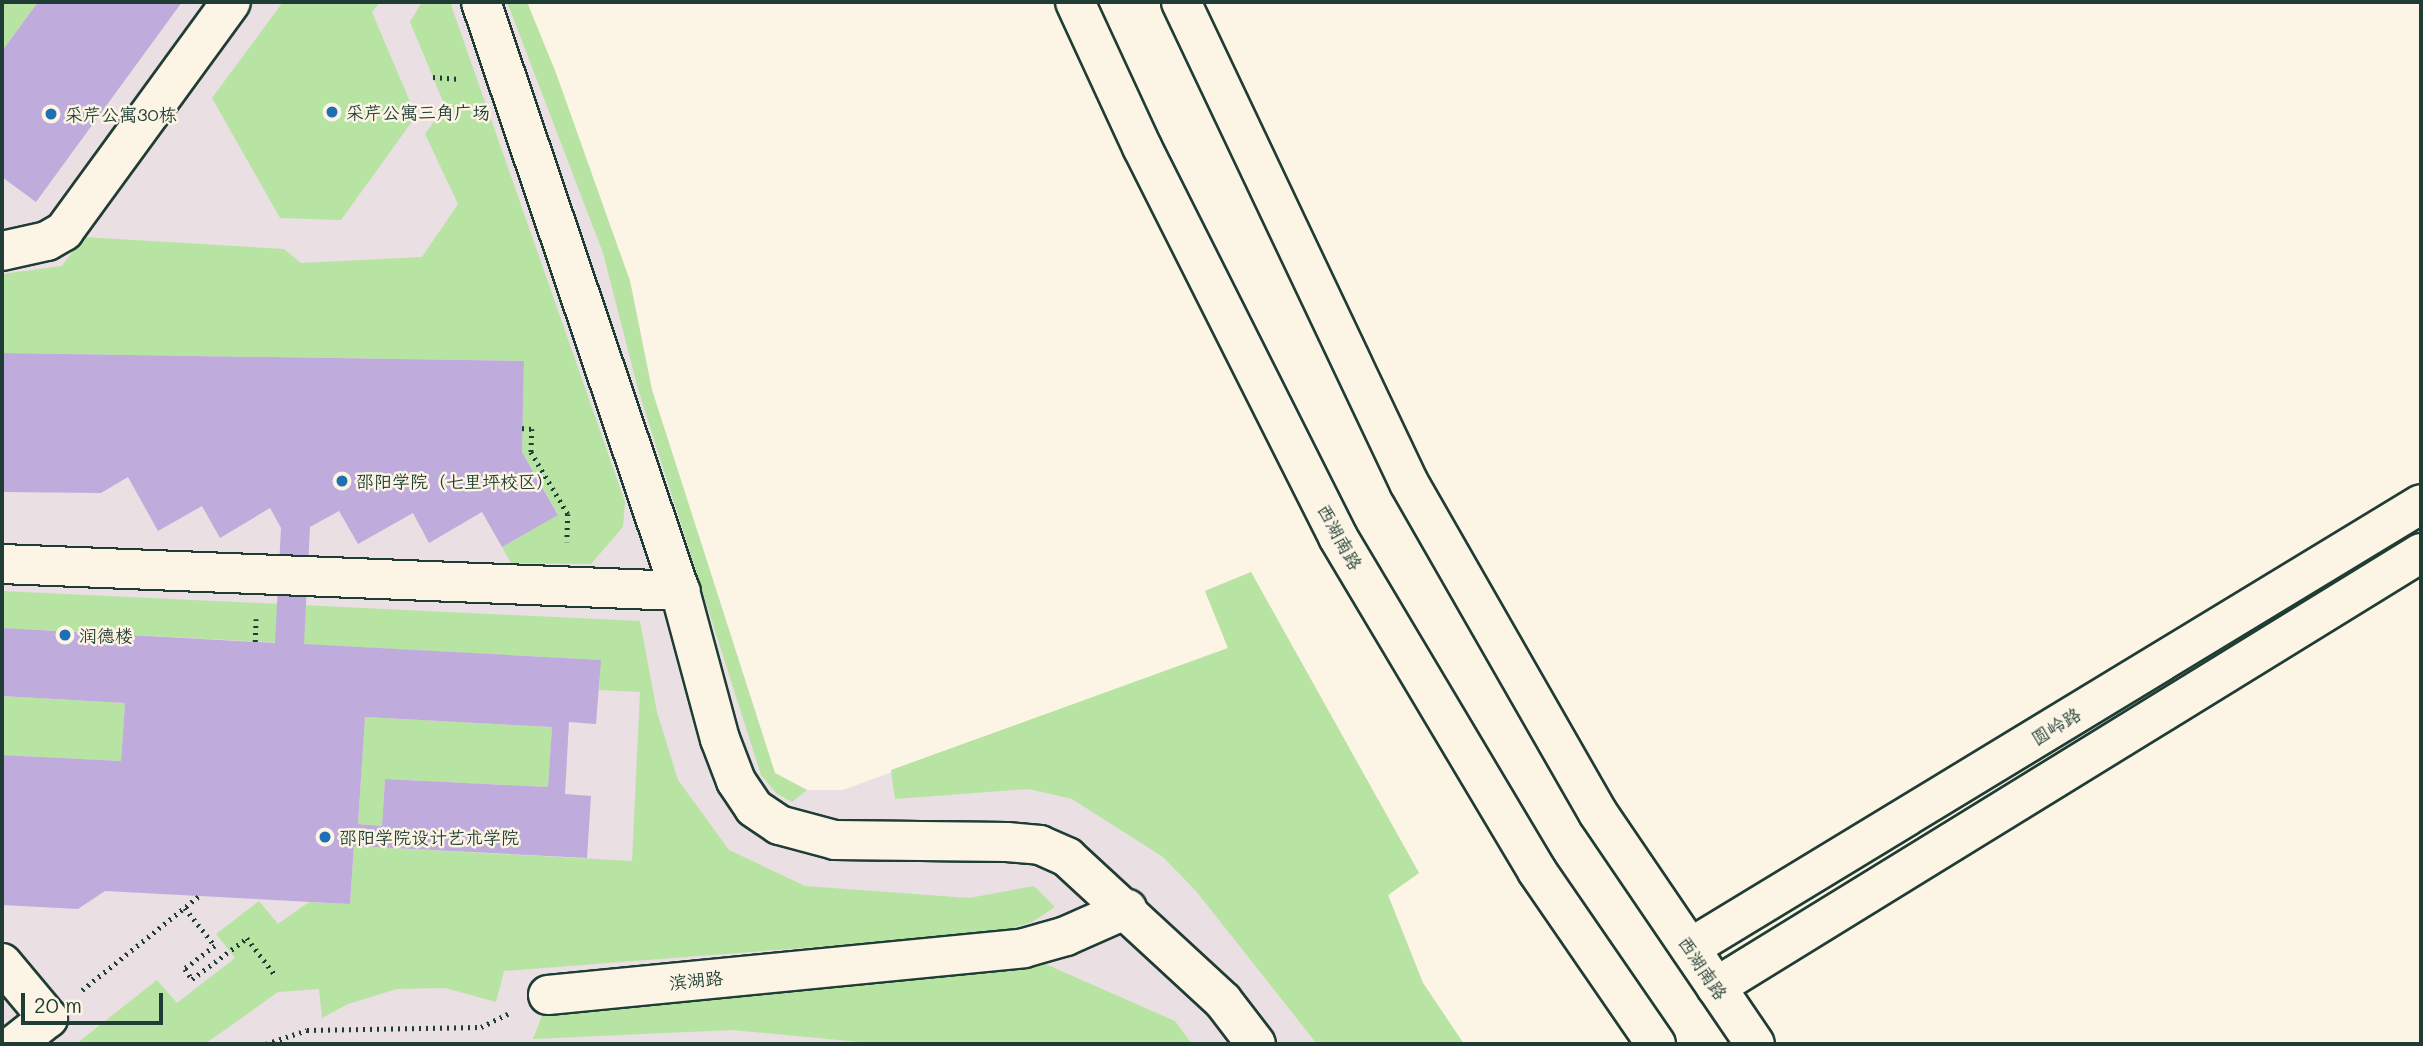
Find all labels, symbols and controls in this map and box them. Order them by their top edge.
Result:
place label: 采芹公寓三角广场 [346,101,490,123]
place label: 采芹公寓30栋 [65,103,177,125]
marker: 采芹公寓三角广场 [324,104,340,120]
marker: 采芹公寓30栋 [43,106,59,122]
place label: 邵阳学院（七里坪校区） [356,470,554,492]
marker: 邵阳学院（七里坪校区） [334,473,350,489]
street label: 西湖南路 [1313,500,1367,574]
place label: 润德楼 [79,624,133,646]
marker: 润德楼 [57,627,73,643]
street label: 圆岭路 [2027,703,2085,749]
place label: 邵阳学院设计艺术学院 [339,826,519,848]
marker: 邵阳学院设计艺术学院 [317,829,333,845]
street label: 西湖南路 [1674,932,1732,1004]
street label: 滨湖路 [668,966,724,994]
scale bar [24,979,166,1023]
text: 20 m [34,991,82,1018]

